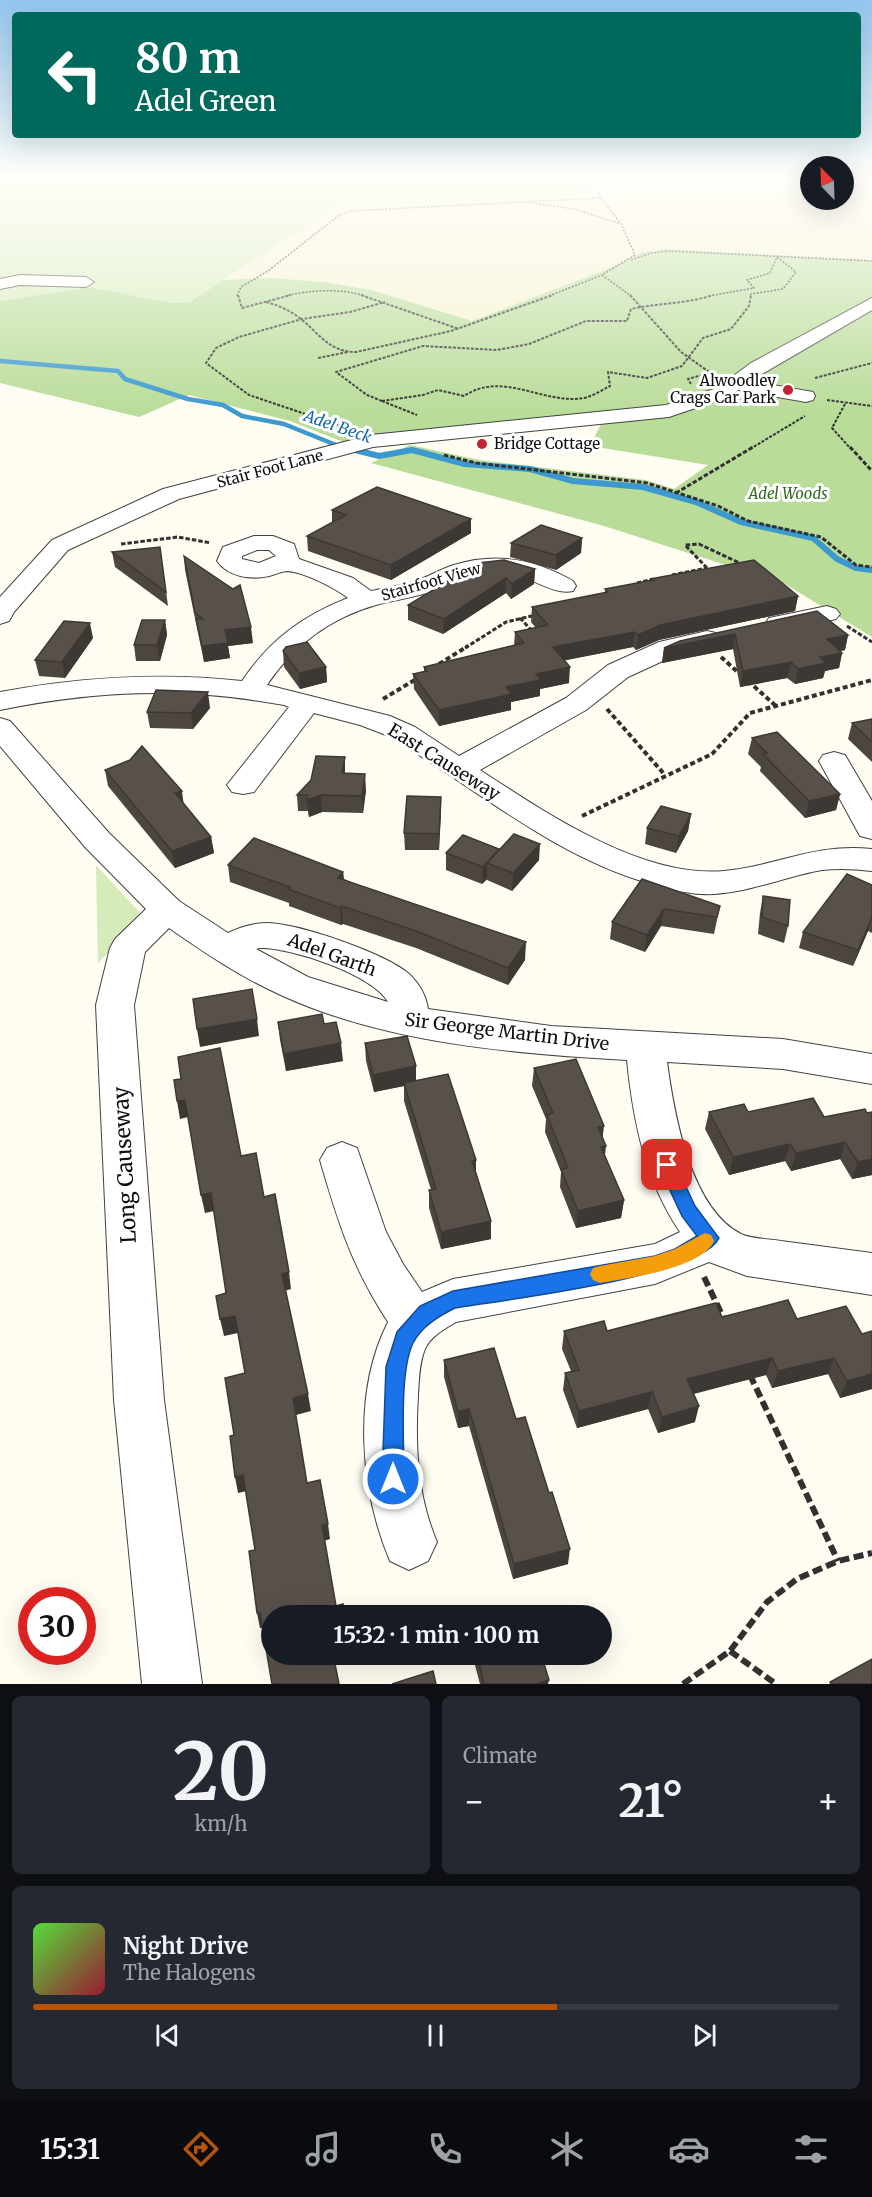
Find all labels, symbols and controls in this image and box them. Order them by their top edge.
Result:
text: 80 m [135,32,241,84]
icon: left [36,36,114,114]
text: Adel Green [135,84,276,118]
north arrow [800,156,854,210]
map controls [800,156,854,210]
place label: Alwoodley Crags Car Park [670,371,776,407]
marker: Alwoodley Crags Car Park [781,383,795,397]
water label: Adel Beck [300,404,375,447]
place label: Bridge Cottage [494,434,600,453]
marker: Bridge Cottage [475,437,489,451]
street label: Stair Foot Lane [215,445,325,492]
park label: Adel Woods [747,484,828,503]
street label: Stairfoot View [379,558,483,605]
street label: East Causeway [384,718,505,805]
street label: Adel Garth [284,928,380,981]
street label: Sir George Martin Drive [403,1008,611,1055]
street label: Long Causeway [107,1085,142,1244]
pin [641,1139,692,1190]
icon: arrive [650,1148,683,1181]
position arrow [361,1447,425,1511]
speed limit sign: 30 [18,1587,96,1665]
text: 15:32 · 1 min · 100 m [334,1621,539,1649]
text: 20 [173,1723,269,1821]
text: Climate [463,1743,537,1768]
text: 21° [618,1773,684,1829]
text: − [463,1781,485,1822]
text: + [817,1781,839,1822]
text: km/h [195,1811,247,1836]
text: Night Drive [123,1932,248,1960]
text: The Halogens [123,1960,255,1985]
icon: previous [151,2019,184,2052]
icon: pause [419,2019,452,2052]
icon: next [688,2019,721,2052]
icon: directions [180,2128,222,2170]
icon: music [302,2128,344,2170]
icon: phone [424,2128,466,2170]
icon: climate [546,2128,588,2170]
icon: car [668,2128,710,2170]
icon: filters [790,2128,832,2170]
text: 15:31 [40,2132,100,2166]

